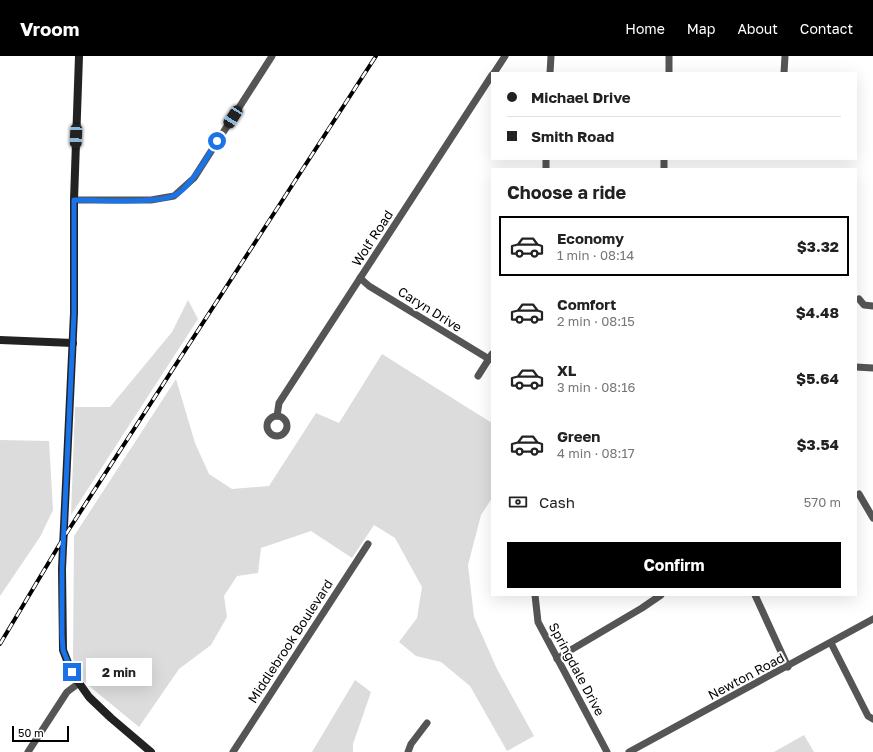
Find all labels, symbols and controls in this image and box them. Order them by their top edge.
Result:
text: Vroom [20,17,79,40]
text: Home [625,20,665,37]
text: Map [687,20,715,37]
text: About [737,20,778,37]
text: Contact [800,20,853,37]
text: Michael Drive [531,88,631,106]
car [221,104,245,130]
car [70,124,82,148]
text: Smith Road [531,127,614,145]
route start [208,132,226,150]
text: Choose a ride [507,181,626,203]
street label: Wolf Road [348,207,396,269]
icon: car [509,228,545,264]
text: Economy [557,229,624,247]
text: $3.32 [797,237,839,255]
text: 1 min · 08:14 [557,247,634,263]
street label: Caryn Drive [395,283,465,335]
icon: car [509,294,545,330]
text: Comfort [557,295,616,313]
text: $4.48 [796,303,839,321]
text: 2 min · 08:15 [557,313,635,329]
icon: car [509,360,545,396]
text: XL [557,361,576,379]
text: $5.64 [796,369,839,387]
text: 3 min · 08:16 [557,379,635,395]
icon: car [509,426,545,462]
text: Green [557,427,600,445]
text: $3.54 [796,435,839,453]
text: 4 min · 08:17 [557,445,635,461]
icon: cash [507,491,529,513]
text: Cash [539,493,575,511]
text: 570 m [804,494,841,510]
button: Confirm [507,542,841,588]
street label: Middlebrook Boulevard [244,576,336,706]
street label: Springdale Drive [546,620,608,718]
street label: Newton Road [705,649,787,703]
callout: 2 min [86,658,152,686]
route end [63,663,81,681]
text: 2 min [102,664,136,680]
scale bar [12,724,69,743]
text: 50 m [18,726,44,739]

